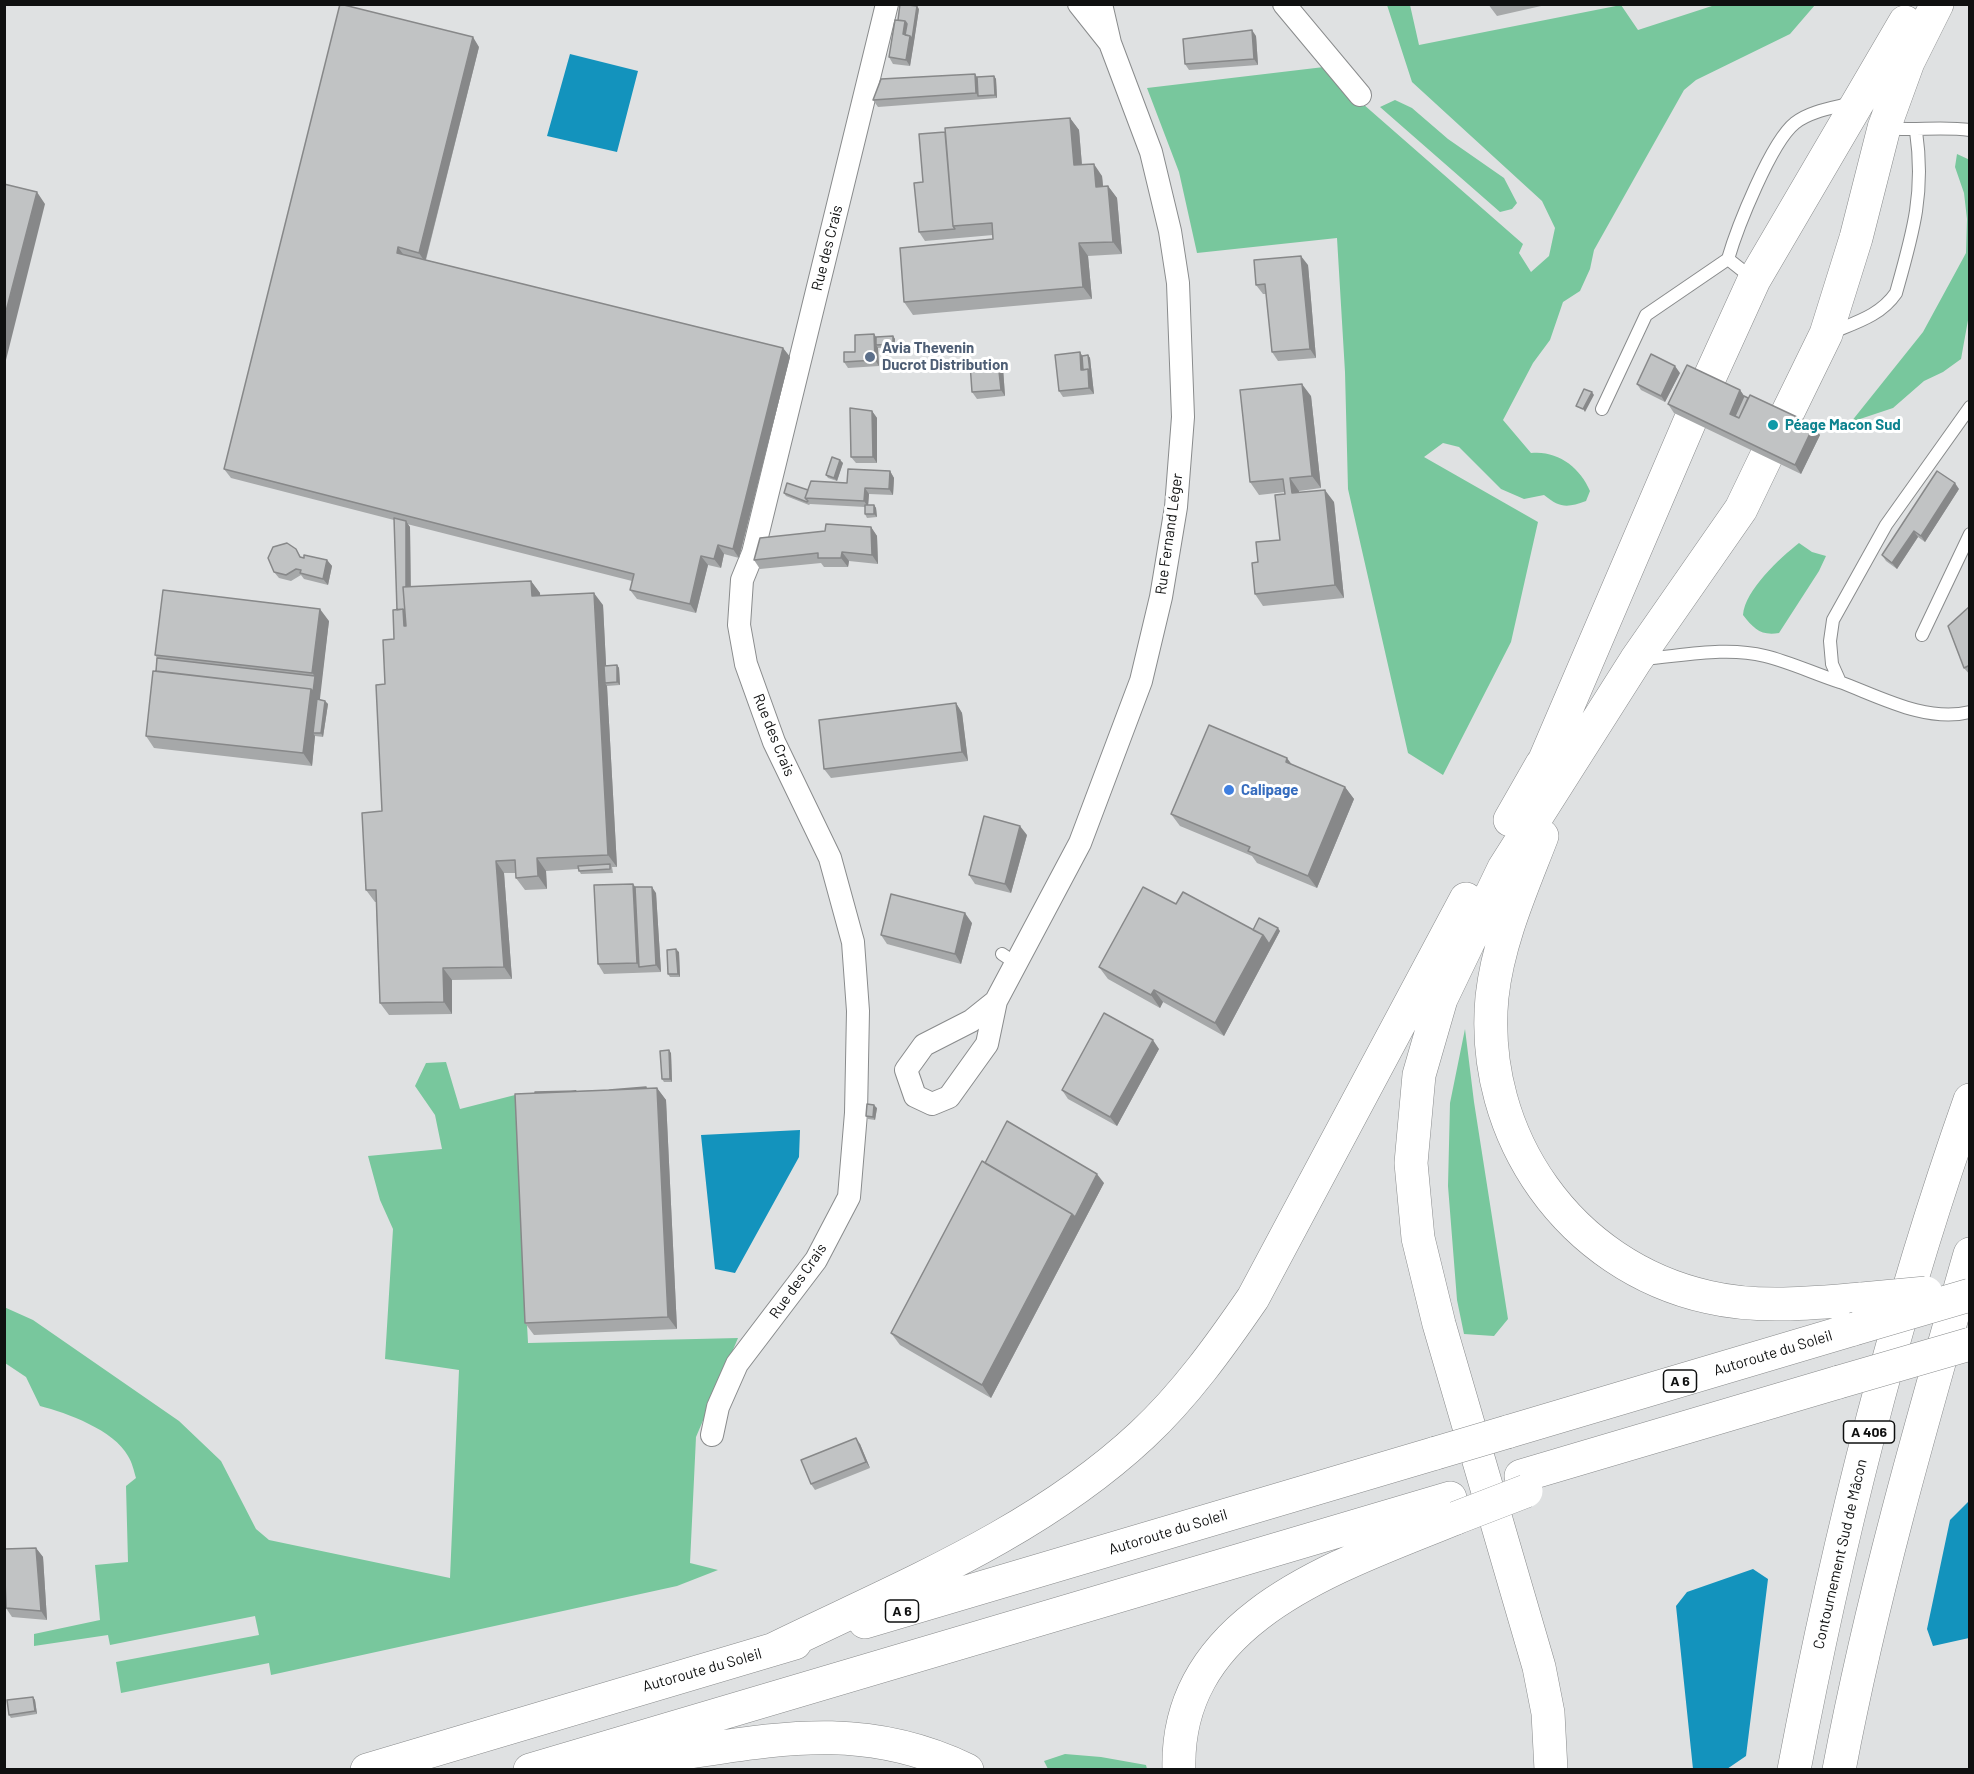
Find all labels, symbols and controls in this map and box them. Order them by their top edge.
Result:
street label: Rue des Crais [808,203,846,293]
place label: Avia Thevenin Ducrot Distribution [882,339,1008,374]
marker: Avia Thevenin Ducrot Distribution [863,350,877,364]
place label: Péage Macon Sud [1785,416,1901,434]
marker: Péage Macon Sud [1766,418,1780,432]
street label: Rue Fernand Léger [1152,472,1186,596]
street label: Rue des Crais [749,691,799,779]
place label: Calipage [1241,781,1298,799]
marker: Calipage [1222,783,1236,797]
street label: Rue des Crais [765,1240,831,1322]
street label: Autoroute du Soleil [1711,1326,1835,1380]
road number: A 6 [1664,1370,1696,1392]
road number: A 406 [1844,1421,1894,1443]
street label: Contournement Sud de Mâcon [1809,1457,1871,1651]
street label: Autoroute du Soleil [1106,1505,1230,1559]
road number: A 6 [886,1600,918,1622]
street label: Autoroute du Soleil [640,1644,764,1696]

